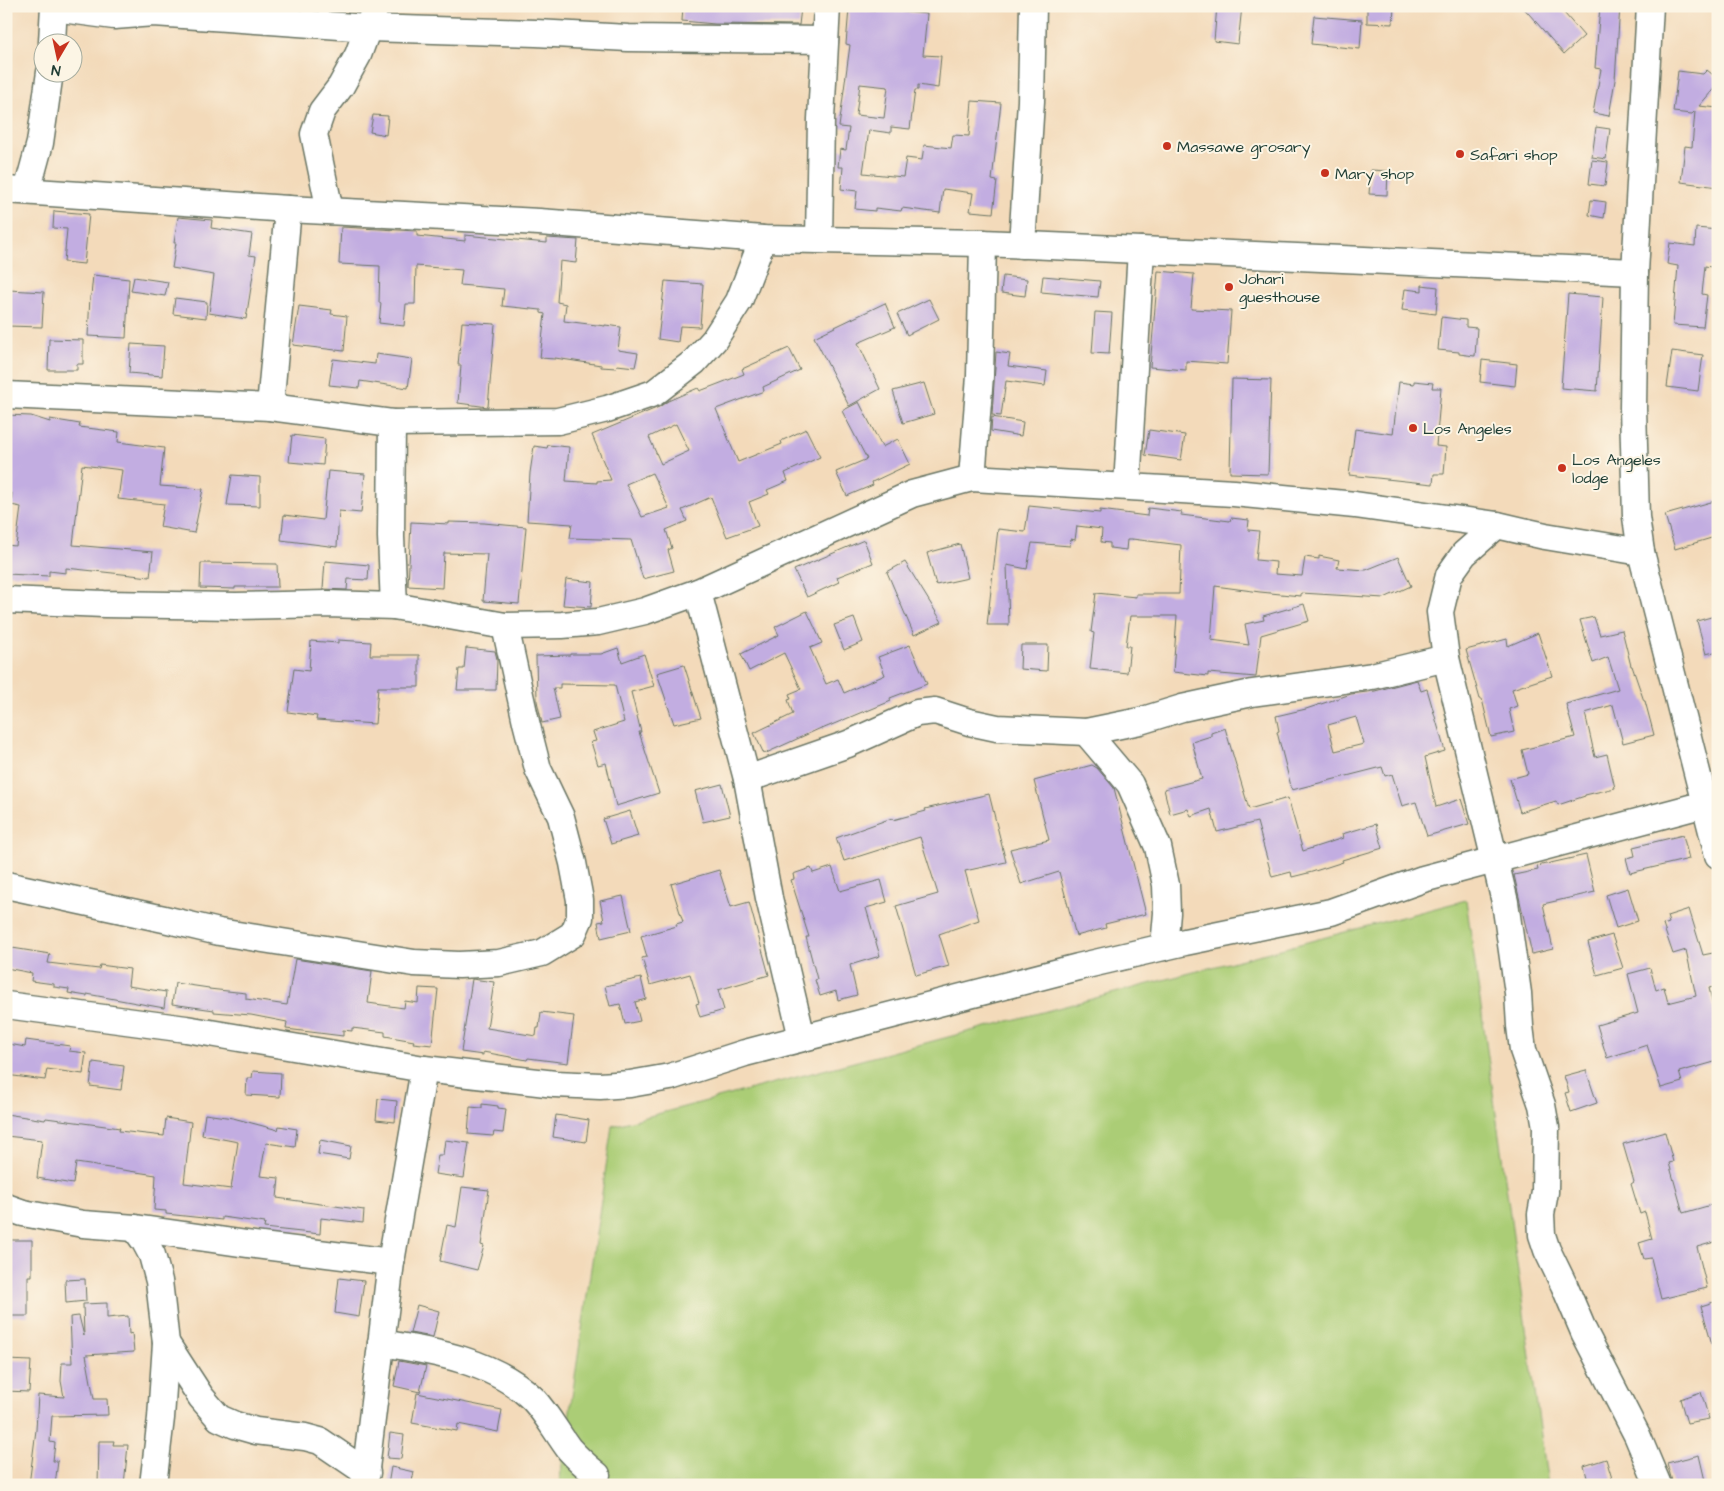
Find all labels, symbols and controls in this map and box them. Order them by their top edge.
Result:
north arrow [32,32,82,82]
text: N [50,59,62,80]
place label: Massawe grosary [1177,136,1311,159]
marker: Massawe grosary [1161,140,1173,152]
place label: Safari shop [1470,144,1558,166]
marker: Safari shop [1454,148,1466,160]
place label: Mary shop [1335,163,1414,186]
marker: Mary shop [1319,167,1331,179]
place label: Johari guesthouse [1239,268,1321,309]
marker: Johari guesthouse [1223,281,1235,293]
place label: Los Angeles [1423,418,1512,441]
marker: Los Angeles [1407,422,1419,434]
place label: Los Angeles lodge [1572,449,1661,490]
marker: Los Angeles lodge [1556,462,1568,474]

